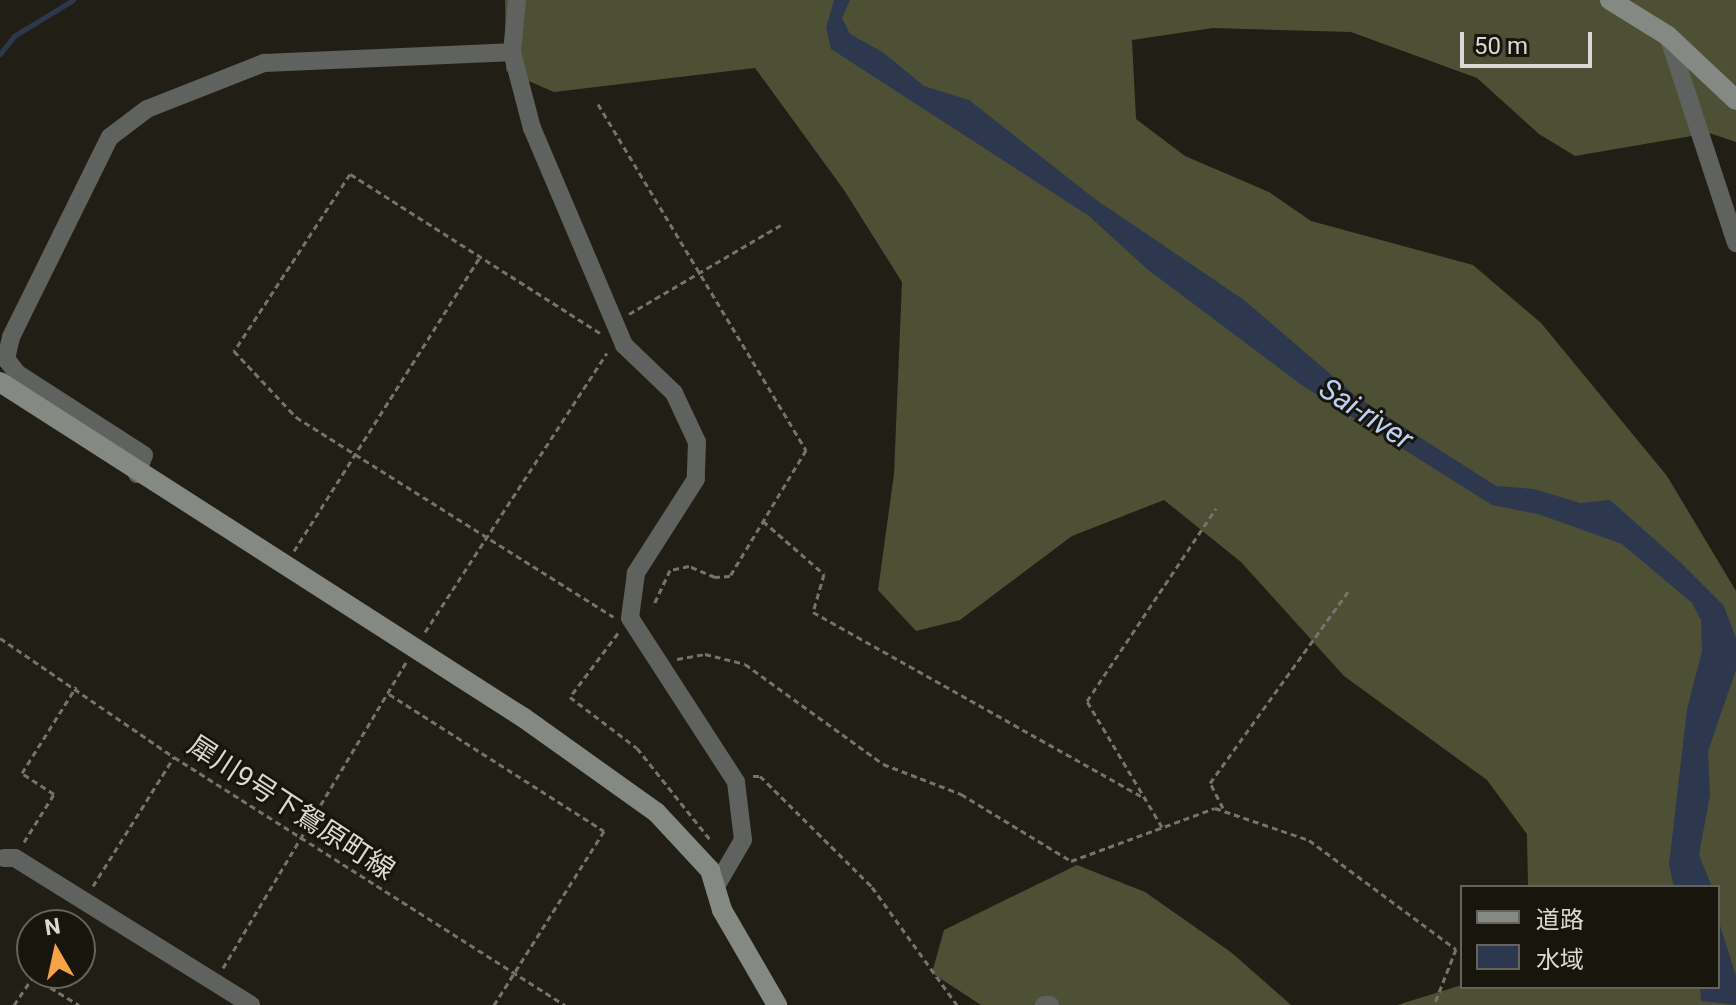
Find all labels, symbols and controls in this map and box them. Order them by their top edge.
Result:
scale bar [1464,16,1596,66]
text: 50 m [1474,32,1528,60]
water label: Sai-river [1312,370,1420,458]
street label: 犀川9号下鴛原町線 [181,729,401,887]
legend [1460,885,1720,989]
text: 道路 [1536,906,1584,934]
north arrow [16,909,96,989]
text: N [43,913,62,940]
text: 水域 [1536,946,1584,974]

